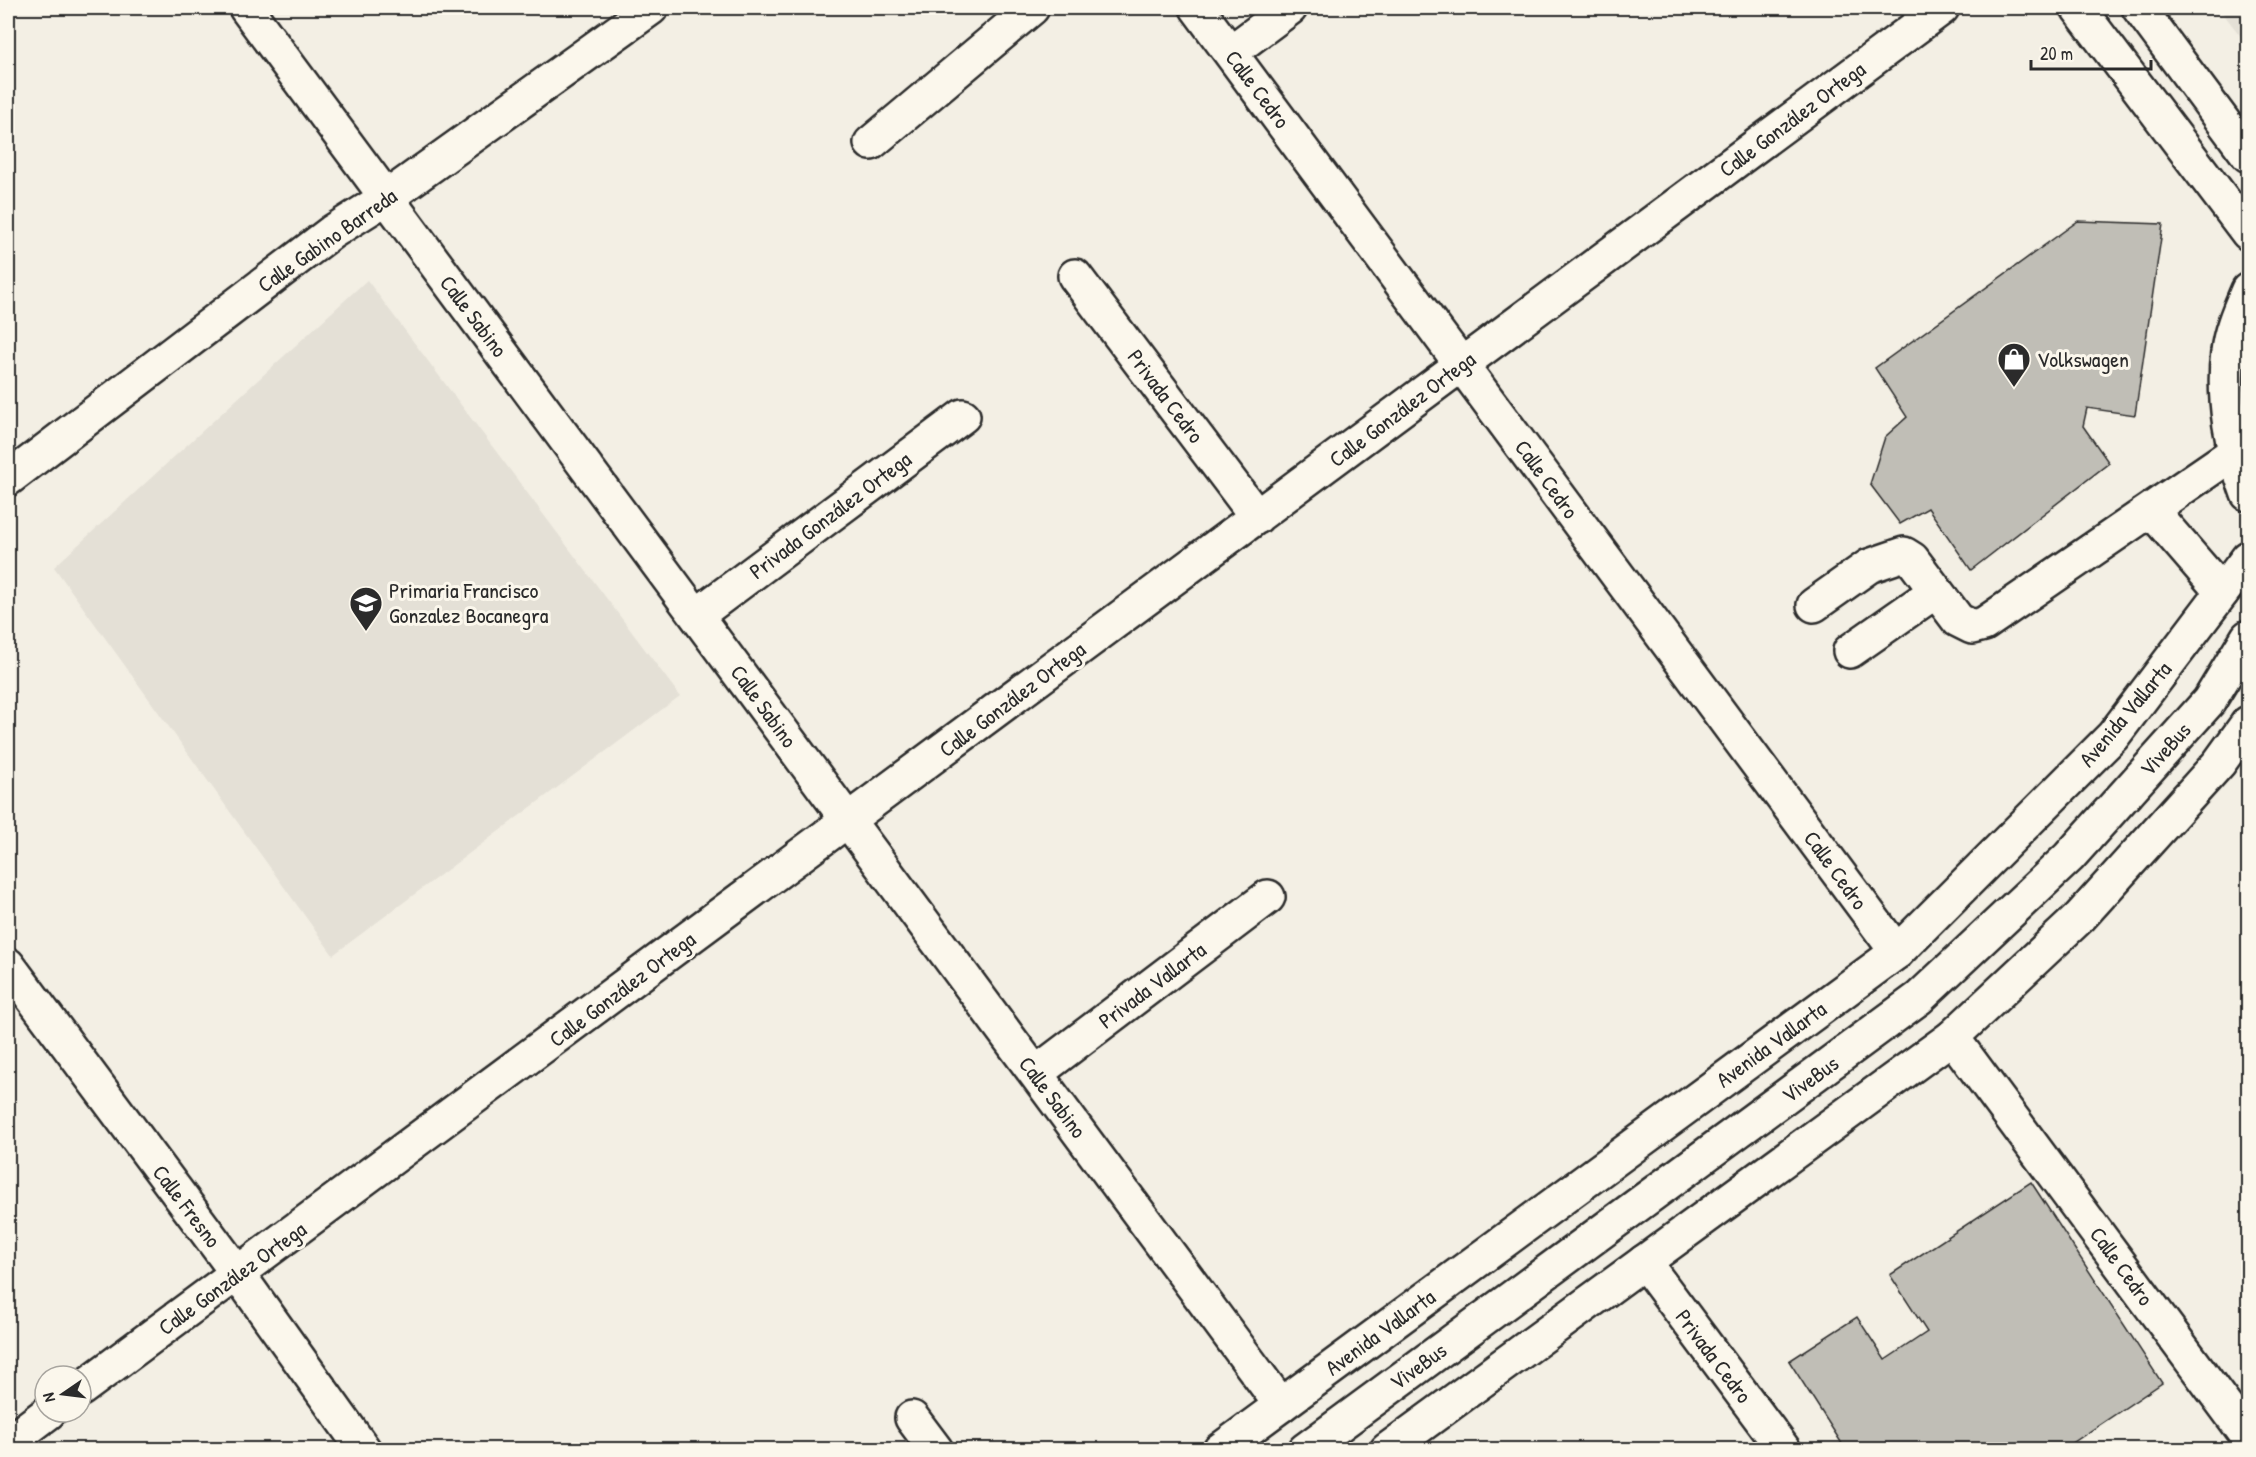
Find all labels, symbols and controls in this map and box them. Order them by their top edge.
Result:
scale bar [2031,33,2151,71]
text: 20 m [2040,41,2073,66]
street label: Calle Cedro [1219,44,1297,134]
street label: Calle González Ortega [1713,54,1872,184]
street label: Calle Gabino Barreda [251,181,403,299]
street label: Calle Sabino [433,269,515,363]
shop icon: Volkswagen [1996,341,2032,388]
street label: Privada Cedro [1121,343,1211,449]
street label: Calle González Ortega [1323,344,1482,474]
place label: Volkswagen [2037,344,2129,374]
street label: Calle Cedro [1508,433,1586,525]
street label: Privada González Ortega [743,444,917,586]
place label: Primaria Francisco Gonzalez Bocanegra [389,575,549,630]
school or university icon: Primaria Francisco Gonzalez Bocanegra [348,585,384,632]
street label: Calle González Ortega [933,634,1092,764]
street label: Avenida Vallarta [2072,655,2178,773]
street label: Calle Sabino [724,659,804,754]
street label: ViveBus [2133,715,2197,783]
street label: Calle Cedro [1797,824,1875,916]
street label: Calle González Ortega [543,924,702,1054]
street label: Privada Vallarta [1092,934,1212,1035]
street label: Avenida Vallarta [1710,994,1832,1094]
street label: ViveBus [1776,1048,1844,1110]
street label: Calle Sabino [1012,1050,1094,1144]
street label: Calle Fresno [146,1158,228,1254]
street label: Calle González Ortega [152,1214,312,1342]
street label: Calle Cedro [2083,1220,2161,1312]
street label: Avenida Vallarta [1319,1282,1441,1382]
street label: Privada Cedro [1669,1303,1759,1409]
street label: ViveBus [1384,1335,1452,1397]
north arrow [33,1364,93,1424]
text: N [37,1390,60,1404]

